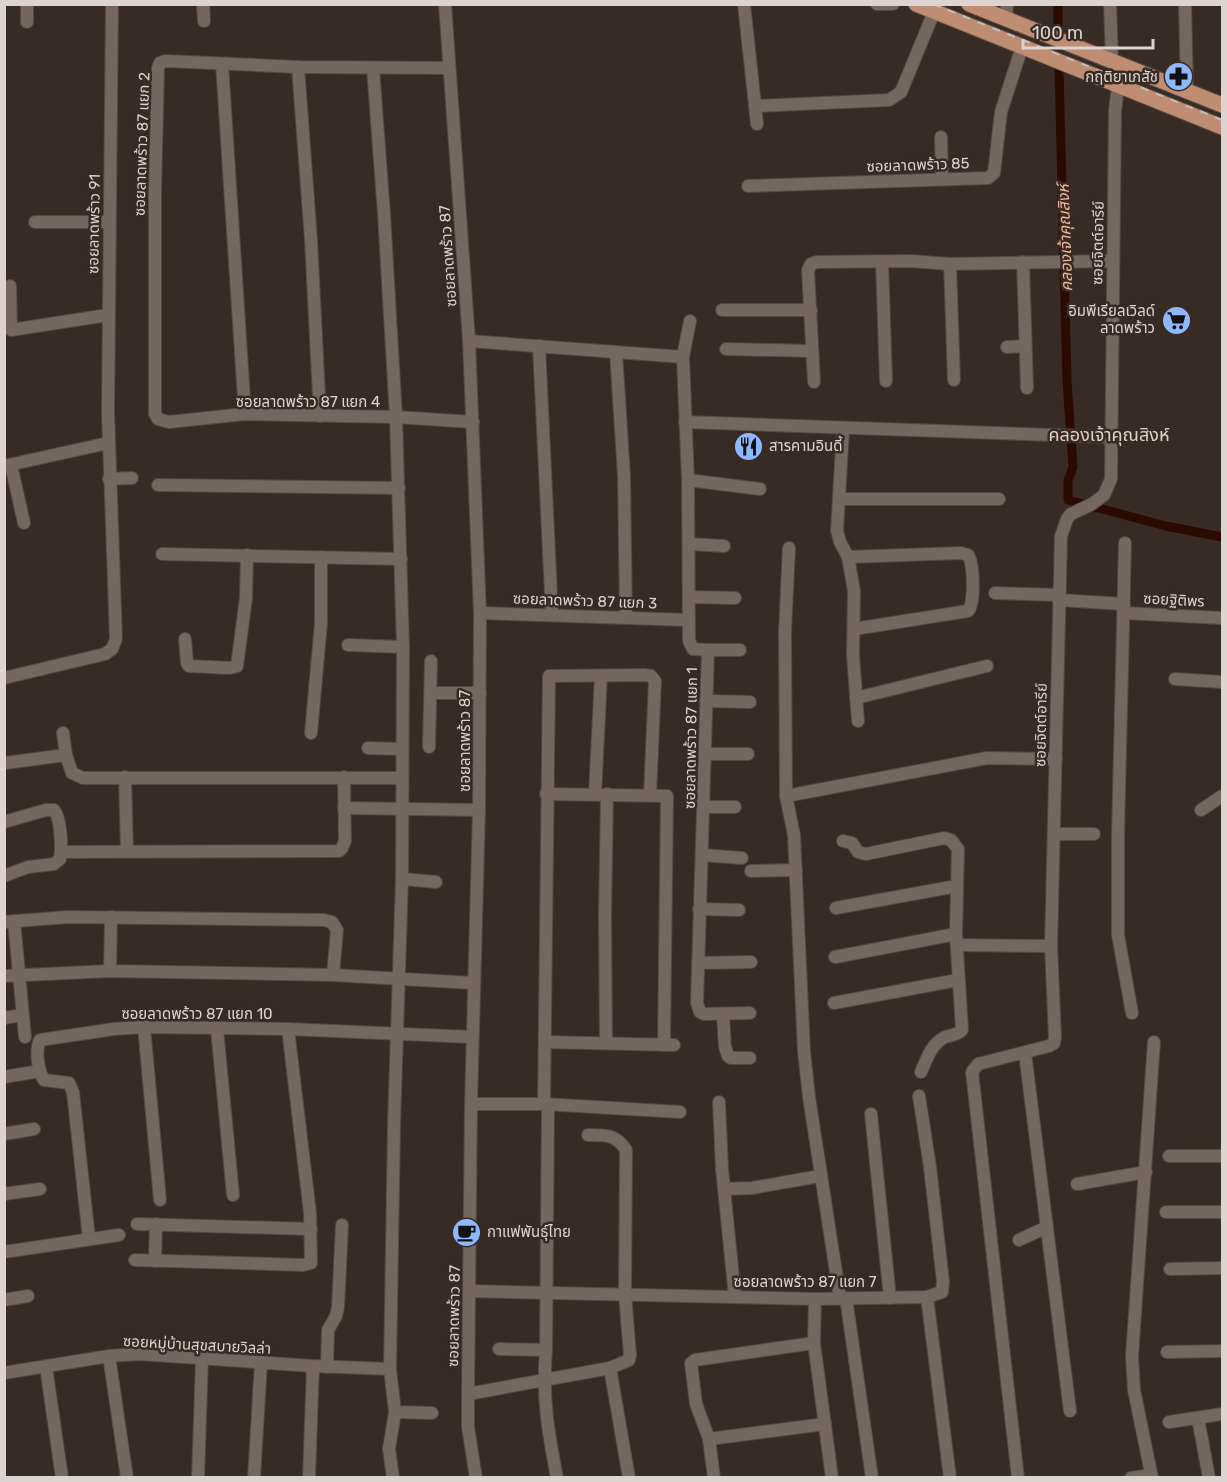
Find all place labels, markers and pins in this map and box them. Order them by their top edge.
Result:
pharmacy icon: กฤติยาเภสัช [1163,61,1195,93]
place label: กฤติยาเภสัช [1085,68,1158,86]
place label: อิมพีเรียลเวิลด์ ลาดพร้าว [1068,302,1155,337]
supermarket icon: อิมพีเรียลเวิลด์ ลาดพร้าว [1160,304,1192,336]
restaurant icon: สารคามอินดี้ [732,430,764,462]
place label: สารคามอินดี้ [769,435,843,455]
cafe icon: กาแฟพันธ์ุไทย [450,1216,482,1248]
place label: กาแฟพันธ์ุไทย [487,1223,571,1241]

